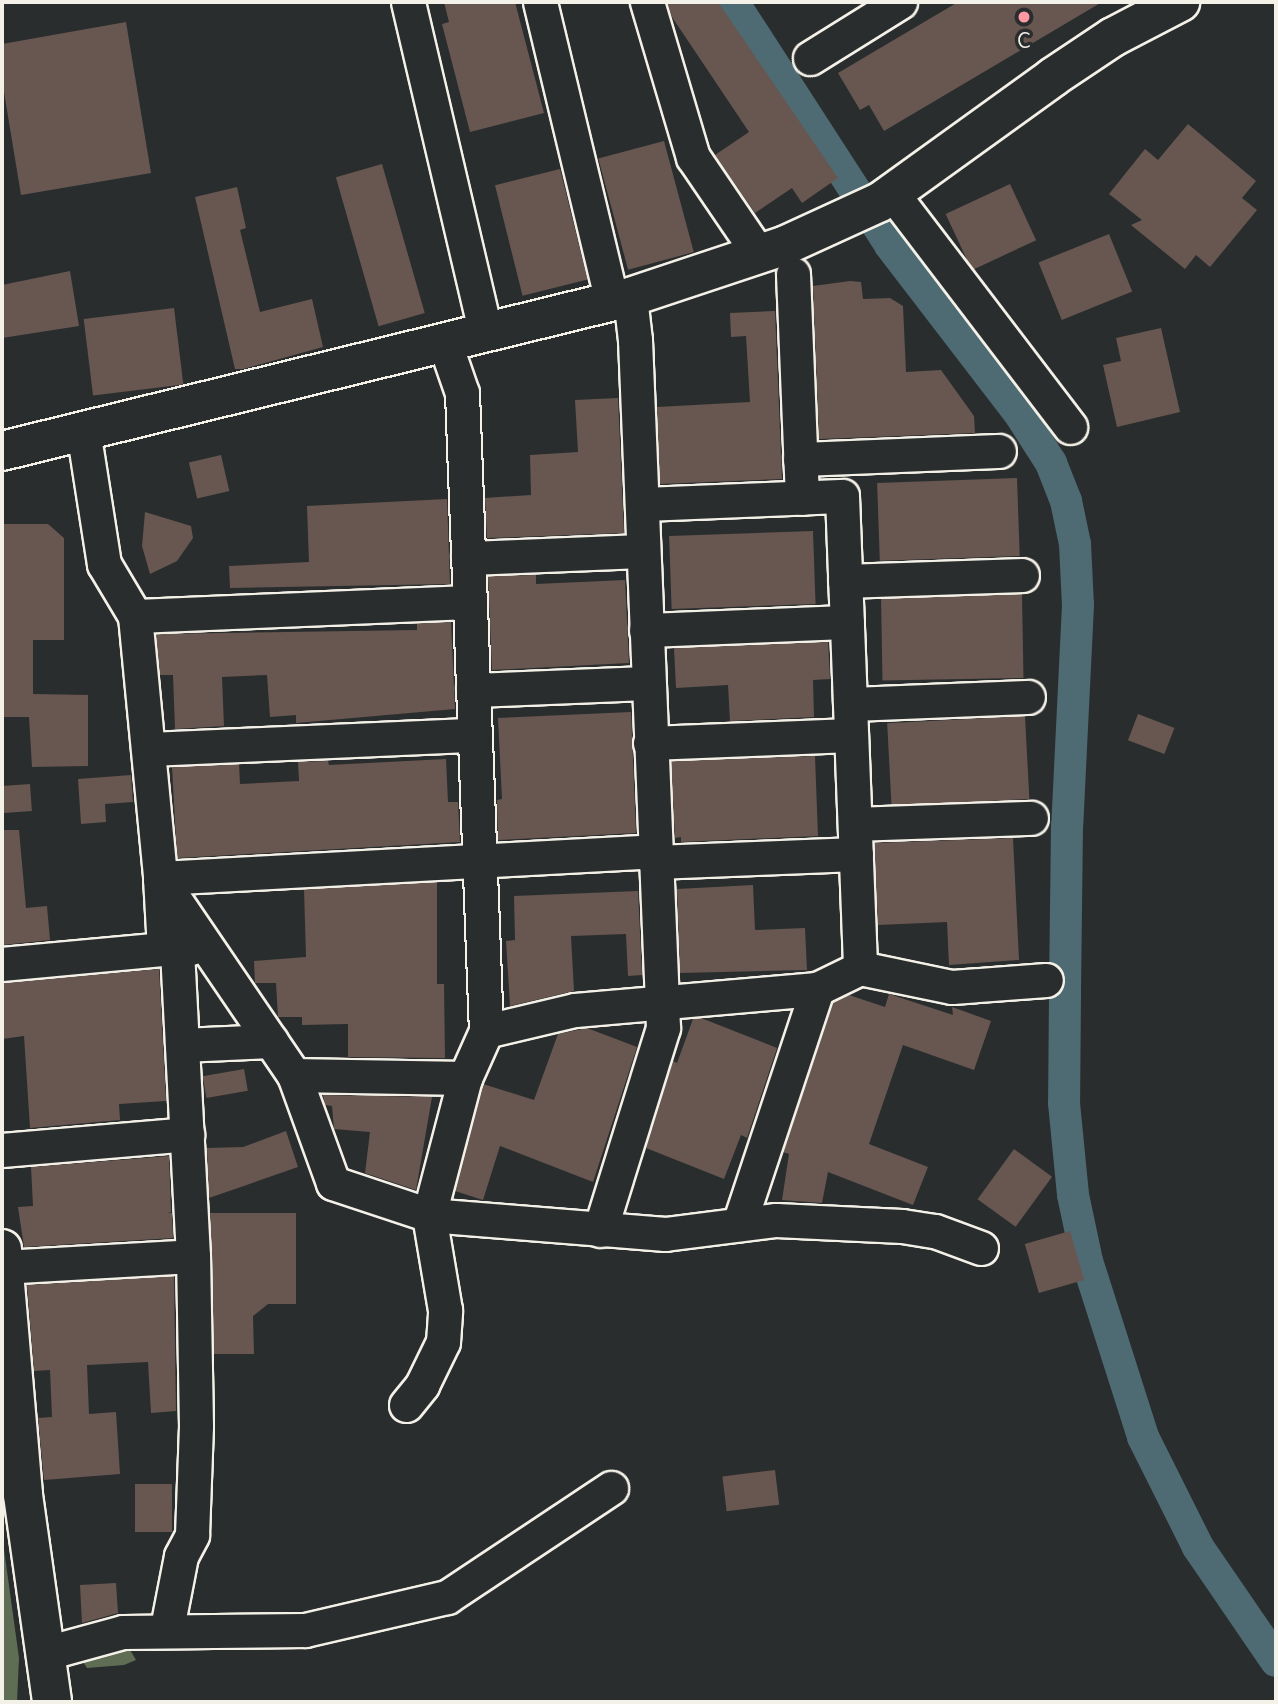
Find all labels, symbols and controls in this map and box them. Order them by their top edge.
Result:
marker: C [1016,9,1032,25]
place label: C [1017,28,1031,54]

